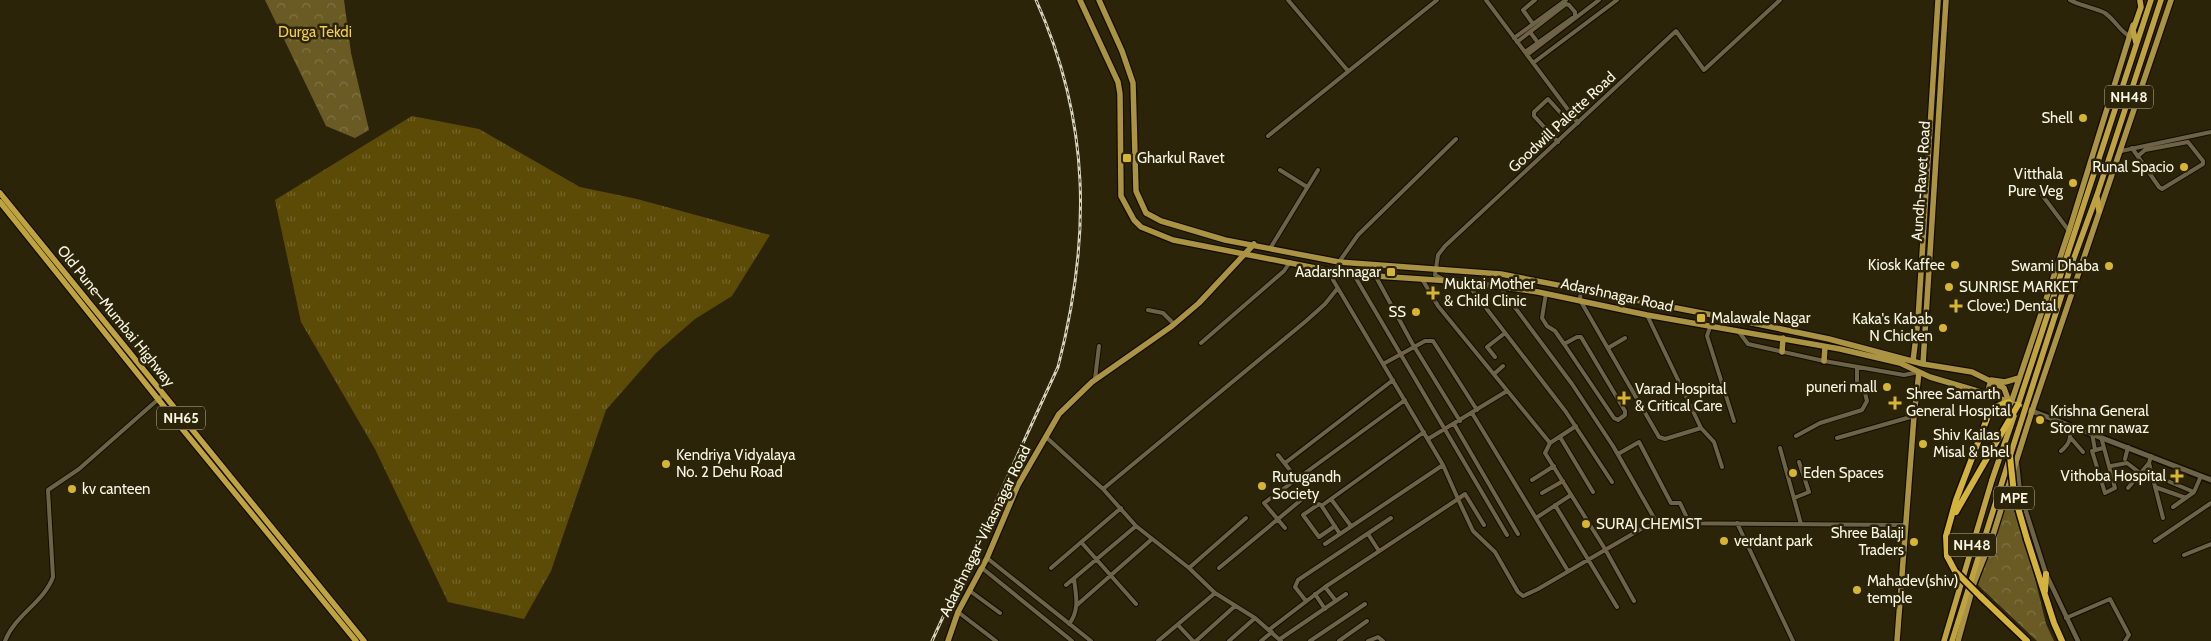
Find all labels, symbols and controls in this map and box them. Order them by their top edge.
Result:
park label: Durga Tekdi [278,23,352,41]
street label: Goodwill Palette Road [1505,68,1619,176]
road number: NH48 [2105,85,2153,108]
place label: Shell [2041,109,2073,127]
marker: Shell [2077,112,2089,124]
street label: Aundh-Ravet Road [1908,121,1934,241]
place label: Gharkul Ravet [1137,149,1224,167]
marker: Gharkul Ravet [1121,152,1133,164]
place label: Runal Spacio [2092,158,2174,176]
marker: Runal Spacio [2178,161,2190,173]
place label: Vitthala Pure Veg [2008,165,2064,200]
marker: Vitthala Pure Veg [2067,177,2079,189]
street label: Old Pune–Mumbai Highway [53,242,179,391]
place label: Kiosk Kaffee [1868,256,1945,274]
place label: Swami Dhaba [2011,257,2100,275]
marker: Kiosk Kaffee [1949,259,1961,271]
marker: Swami Dhaba [2103,260,2115,272]
place label: Aadarshnagar [1295,263,1381,281]
marker: Aadarshnagar [1385,266,1397,278]
street label: Adarshnagar Road [1559,274,1675,316]
place label: Muktai Mother & Child Clinic [1444,275,1535,310]
place label: SUNRISE MARKET [1959,278,2078,296]
marker: SUNRISE MARKET [1943,281,1955,293]
marker: Muktai Mother & Child Clinic [1426,286,1440,300]
place label: Clove:) Dental [1967,297,2057,315]
marker: Clove:) Dental [1949,299,1963,313]
place label: SS [1388,303,1406,321]
marker: SS [1410,306,1422,318]
place label: Malawale Nagar [1711,309,1811,327]
place label: Kaka's Kabab N Chicken [1852,310,1933,345]
marker: Malawale Nagar [1695,312,1707,324]
marker: Kaka's Kabab N Chicken [1937,322,1949,334]
place label: puneri mall [1806,378,1877,396]
place label: Varad Hospital & Critical Care [1635,380,1727,415]
marker: puneri mall [1881,381,1893,393]
place label: Shree Samarth General Hospital [1906,385,2011,420]
marker: Varad Hospital & Critical Care [1617,391,1631,405]
marker: Shree Samarth General Hospital [1888,396,1902,410]
place label: Krishna General Store mr nawaz [2050,402,2149,437]
road number: NH65 [157,406,205,429]
marker: Krishna General Store mr nawaz [2034,414,2046,426]
place label: Shiv Kailas Misal & Bhel [1933,426,2010,461]
marker: Shiv Kailas Misal & Bhel [1917,438,1929,450]
street label: Adarshnagar-Vikasnagar Road [936,442,1034,620]
place label: Kendriya Vidyalaya No. 2 Dehu Road [676,446,796,481]
marker: Kendriya Vidyalaya No. 2 Dehu Road [660,458,672,470]
place label: Eden Spaces [1803,464,1884,482]
marker: Eden Spaces [1787,467,1799,479]
place label: Vithoba Hospital [2061,467,2166,485]
place label: Rutugandh Society [1272,468,1341,503]
marker: Vithoba Hospital [2170,469,2184,483]
place label: kv canteen [82,480,151,498]
marker: Rutugandh Society [1256,480,1268,492]
marker: kv canteen [66,483,78,495]
road number: MPE [1994,486,2034,509]
place label: SURAJ CHEMIST [1596,515,1702,533]
marker: SURAJ CHEMIST [1580,518,1592,530]
place label: Shree Balaji Traders [1831,524,1904,559]
place label: verdant park [1734,532,1813,550]
road number: NH48 [1948,534,1996,556]
marker: verdant park [1718,535,1730,547]
marker: Shree Balaji Traders [1908,536,1920,548]
place label: Mahadev(shiv) temple [1867,572,1959,607]
marker: Mahadev(shiv) temple [1851,584,1863,596]

